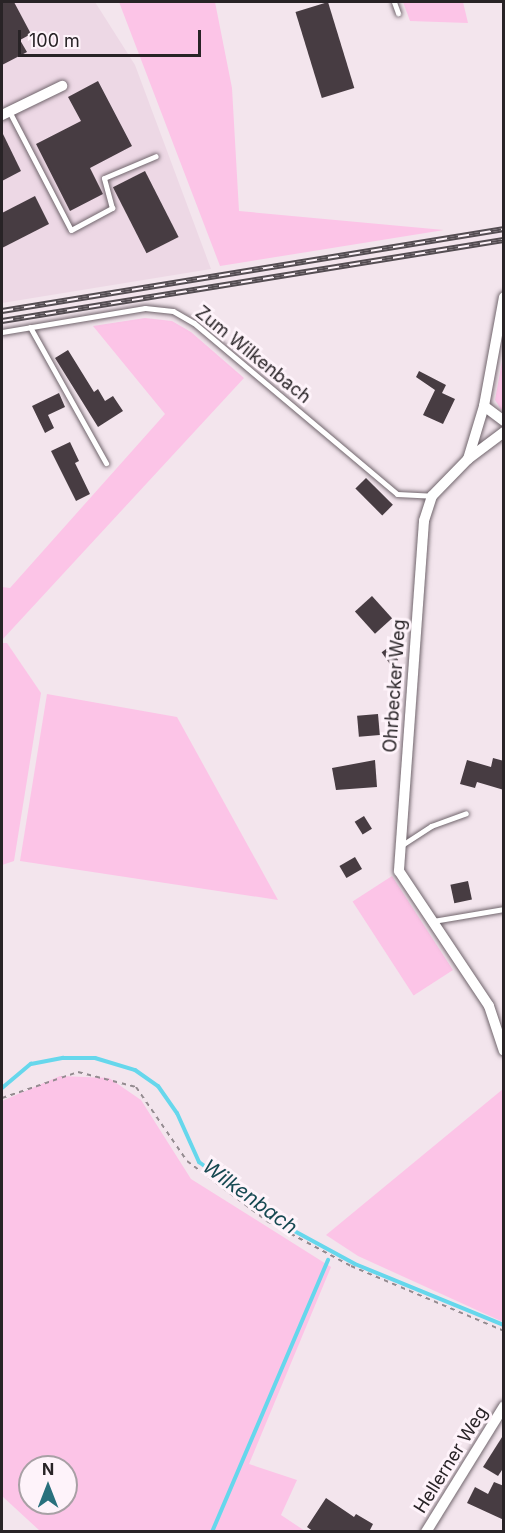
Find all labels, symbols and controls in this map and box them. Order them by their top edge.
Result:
scale bar [21,18,204,56]
text: 100 m [29,30,80,51]
street label: Zum Wilkenbach [191,302,315,408]
street label: Ohrbecker Weg [380,619,410,753]
water label: Wilkenbach [198,1155,302,1239]
street label: Hellerner Weg [410,1403,492,1517]
north arrow [18,1455,78,1515]
text: N [42,1459,54,1479]

